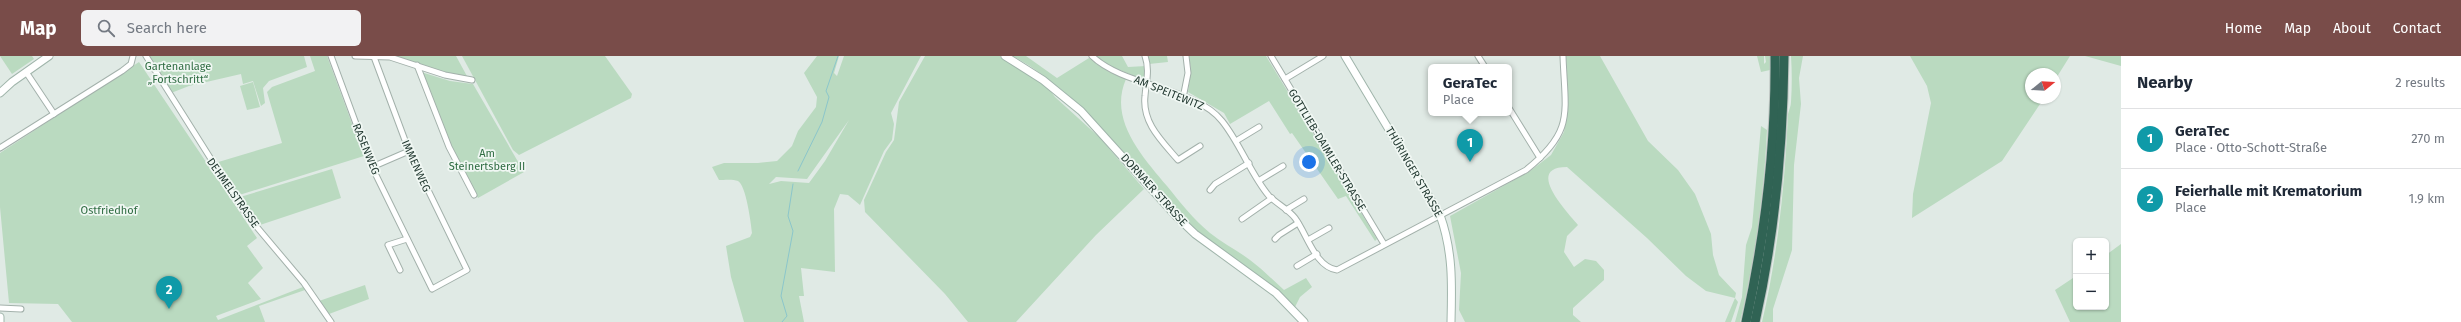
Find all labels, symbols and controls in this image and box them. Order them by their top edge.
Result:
search box [81,10,361,46]
text: Map [20,17,57,40]
icon: search [95,17,117,39]
text: Search here [127,19,207,37]
text: Home [2225,20,2262,37]
text: Map [2284,20,2311,37]
text: About [2333,20,2371,37]
text: Contact [2393,20,2441,37]
park label: Gartenanlage „Fortschritt“ [145,60,211,86]
popup [1428,64,1512,116]
north arrow [2025,68,2061,104]
text: Nearby [2137,72,2192,93]
street label: AM SPEITEWITZ [1132,73,1206,113]
text: GeraTec [1443,74,1497,92]
text: 2 results [2395,75,2445,90]
street label: GOTTLIEB-DAIMLER-STRASSE [1285,87,1369,214]
text: Place [1443,92,1474,107]
street label: RASENWEG [350,121,382,177]
text: GeraTec [2175,122,2229,140]
street label: THÜRINGER STRASSE [1383,124,1446,220]
pin: 1 [1457,129,1483,162]
text: 1 [2147,131,2153,146]
text: 270 m [2411,131,2445,146]
street label: IMMENWEG [399,138,433,194]
text: Place · Otto-Schott-Straße [2175,140,2327,155]
park label: Am Steinertsberg II [449,147,525,173]
street label: DORNAER STRASSE [1118,151,1190,229]
your location [1299,152,1319,172]
street label: DEHMELSTRASSE [204,156,262,231]
text: Feierhalle mit Krematorium [2175,182,2362,200]
text: 2 [2147,191,2153,206]
text: 1.9 km [2409,191,2445,206]
text: Place [2175,200,2206,215]
park label: Ostfriedhof [81,204,139,217]
map controls [2073,238,2109,310]
button: + [2073,238,2109,274]
button: − [2073,274,2109,310]
pin: 2 [156,276,182,309]

